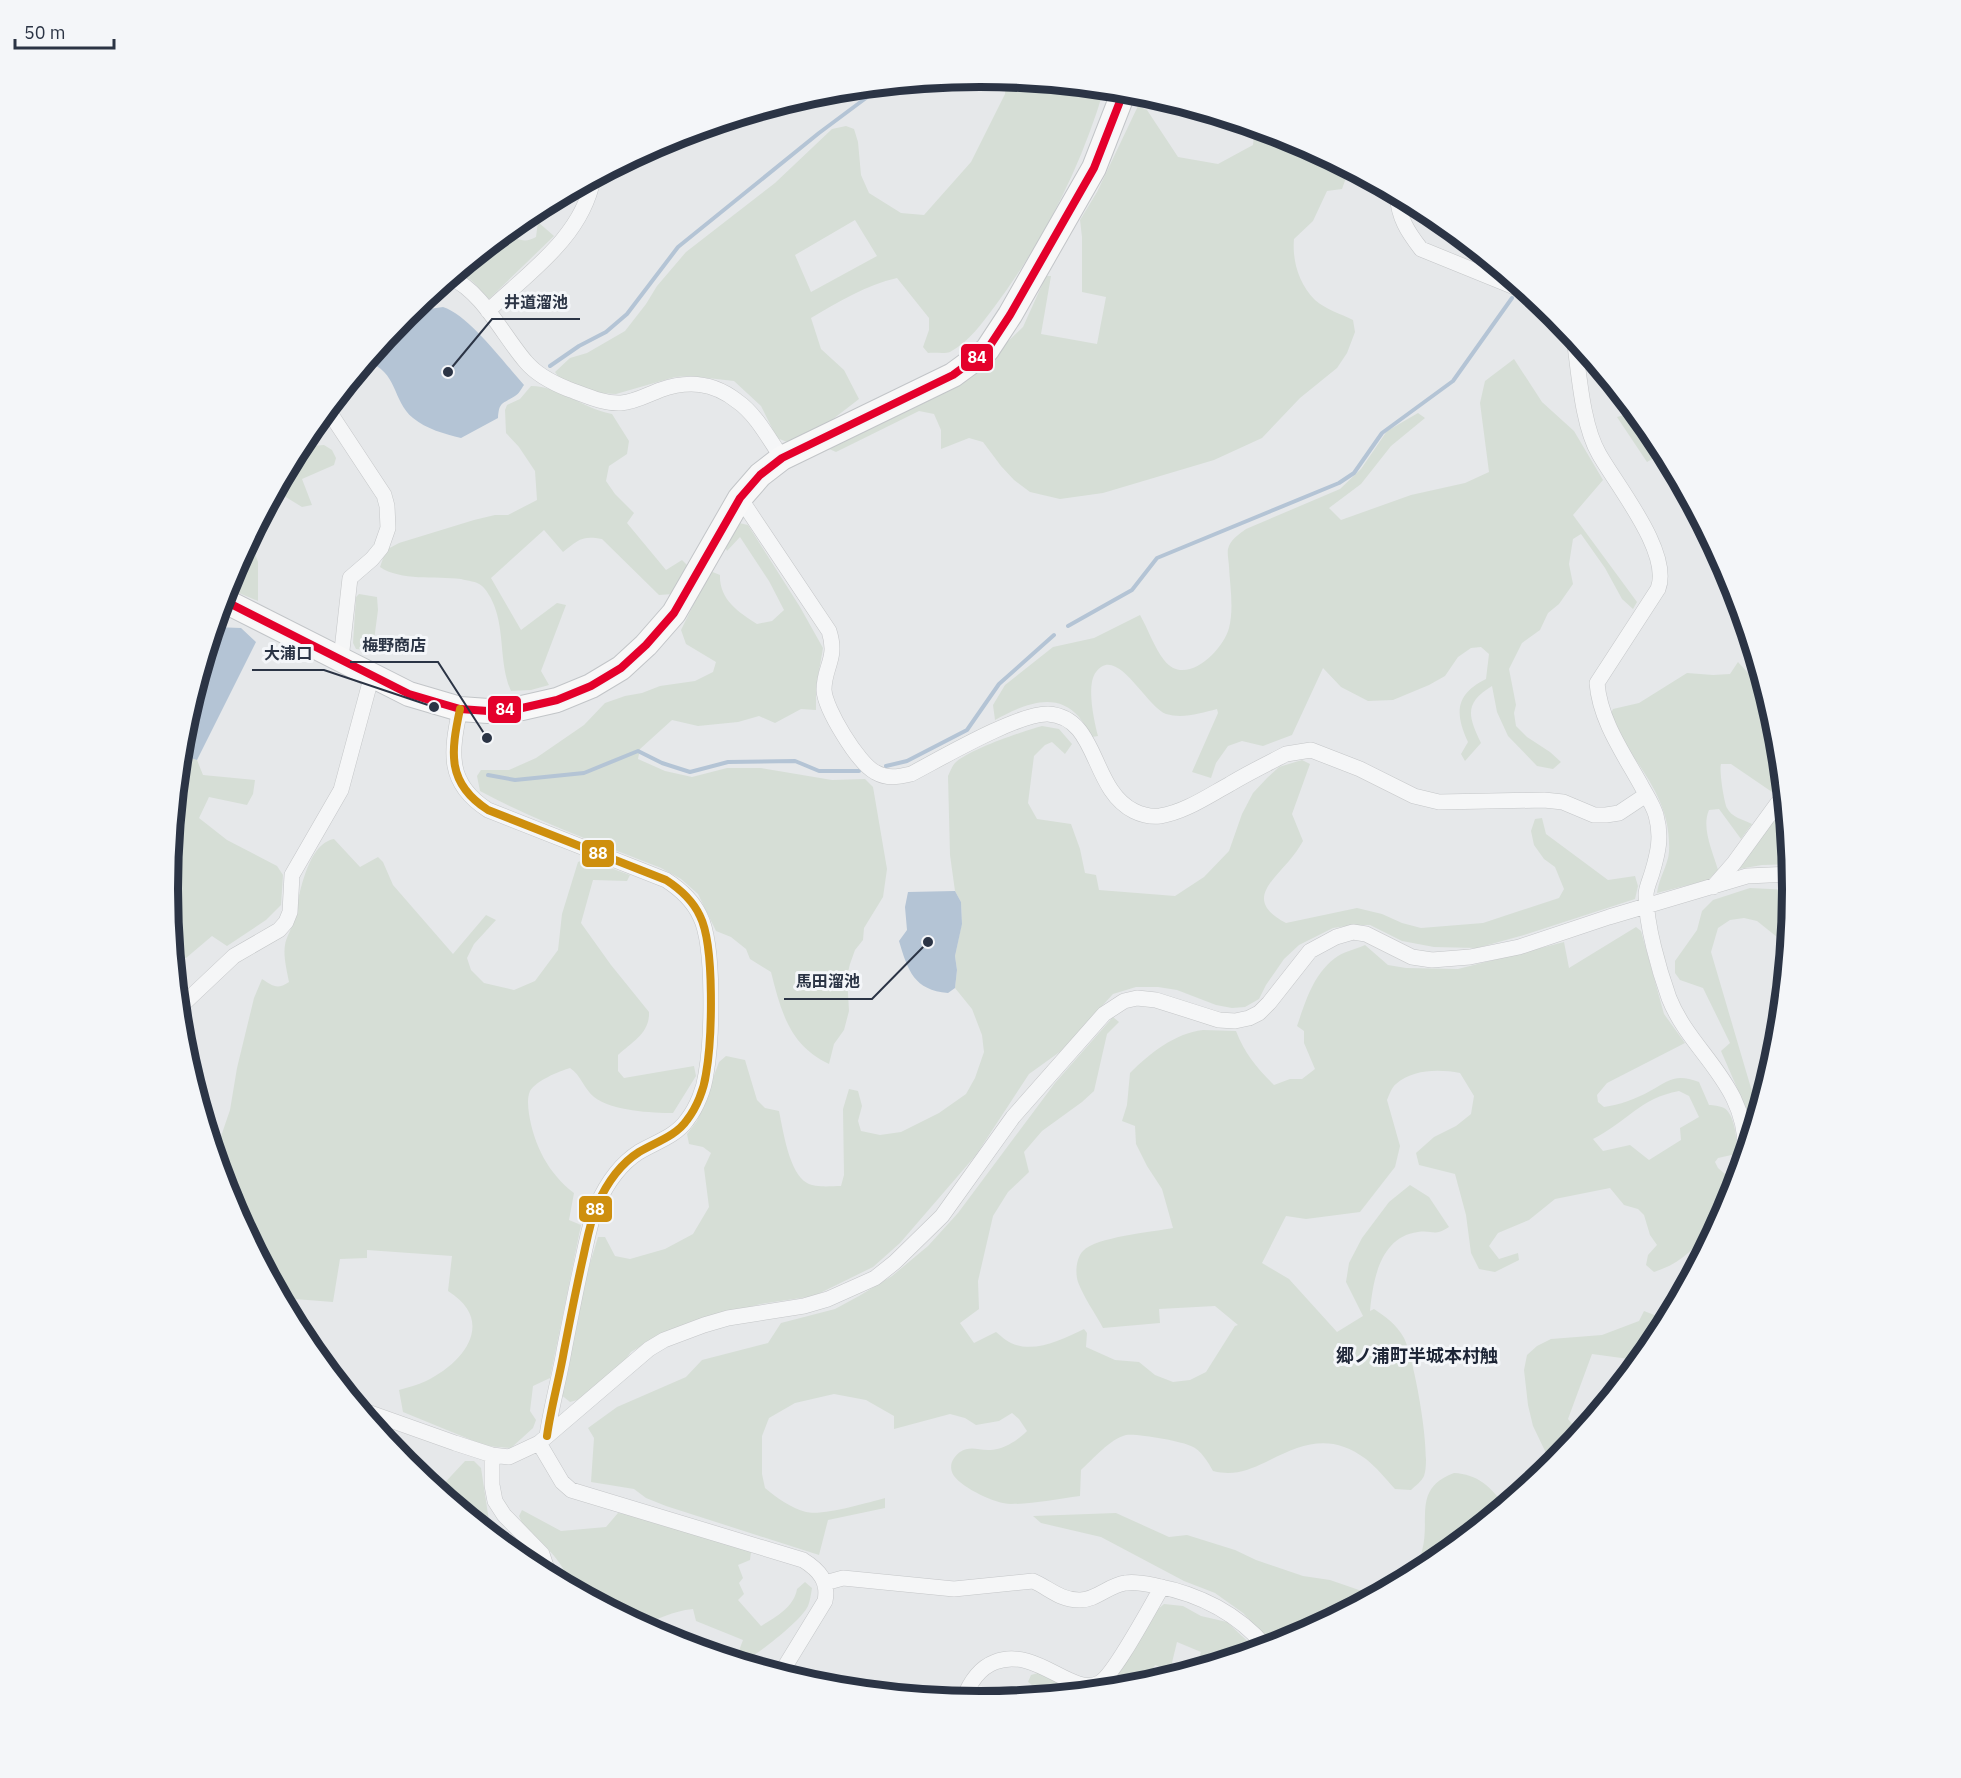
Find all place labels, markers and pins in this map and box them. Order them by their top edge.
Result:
callout: 井道溜池 [492,285,580,319]
callout: 梅野商店 [350,628,438,662]
callout: 大浦口 [252,636,324,670]
callout: 馬田溜池 [784,965,872,999]

